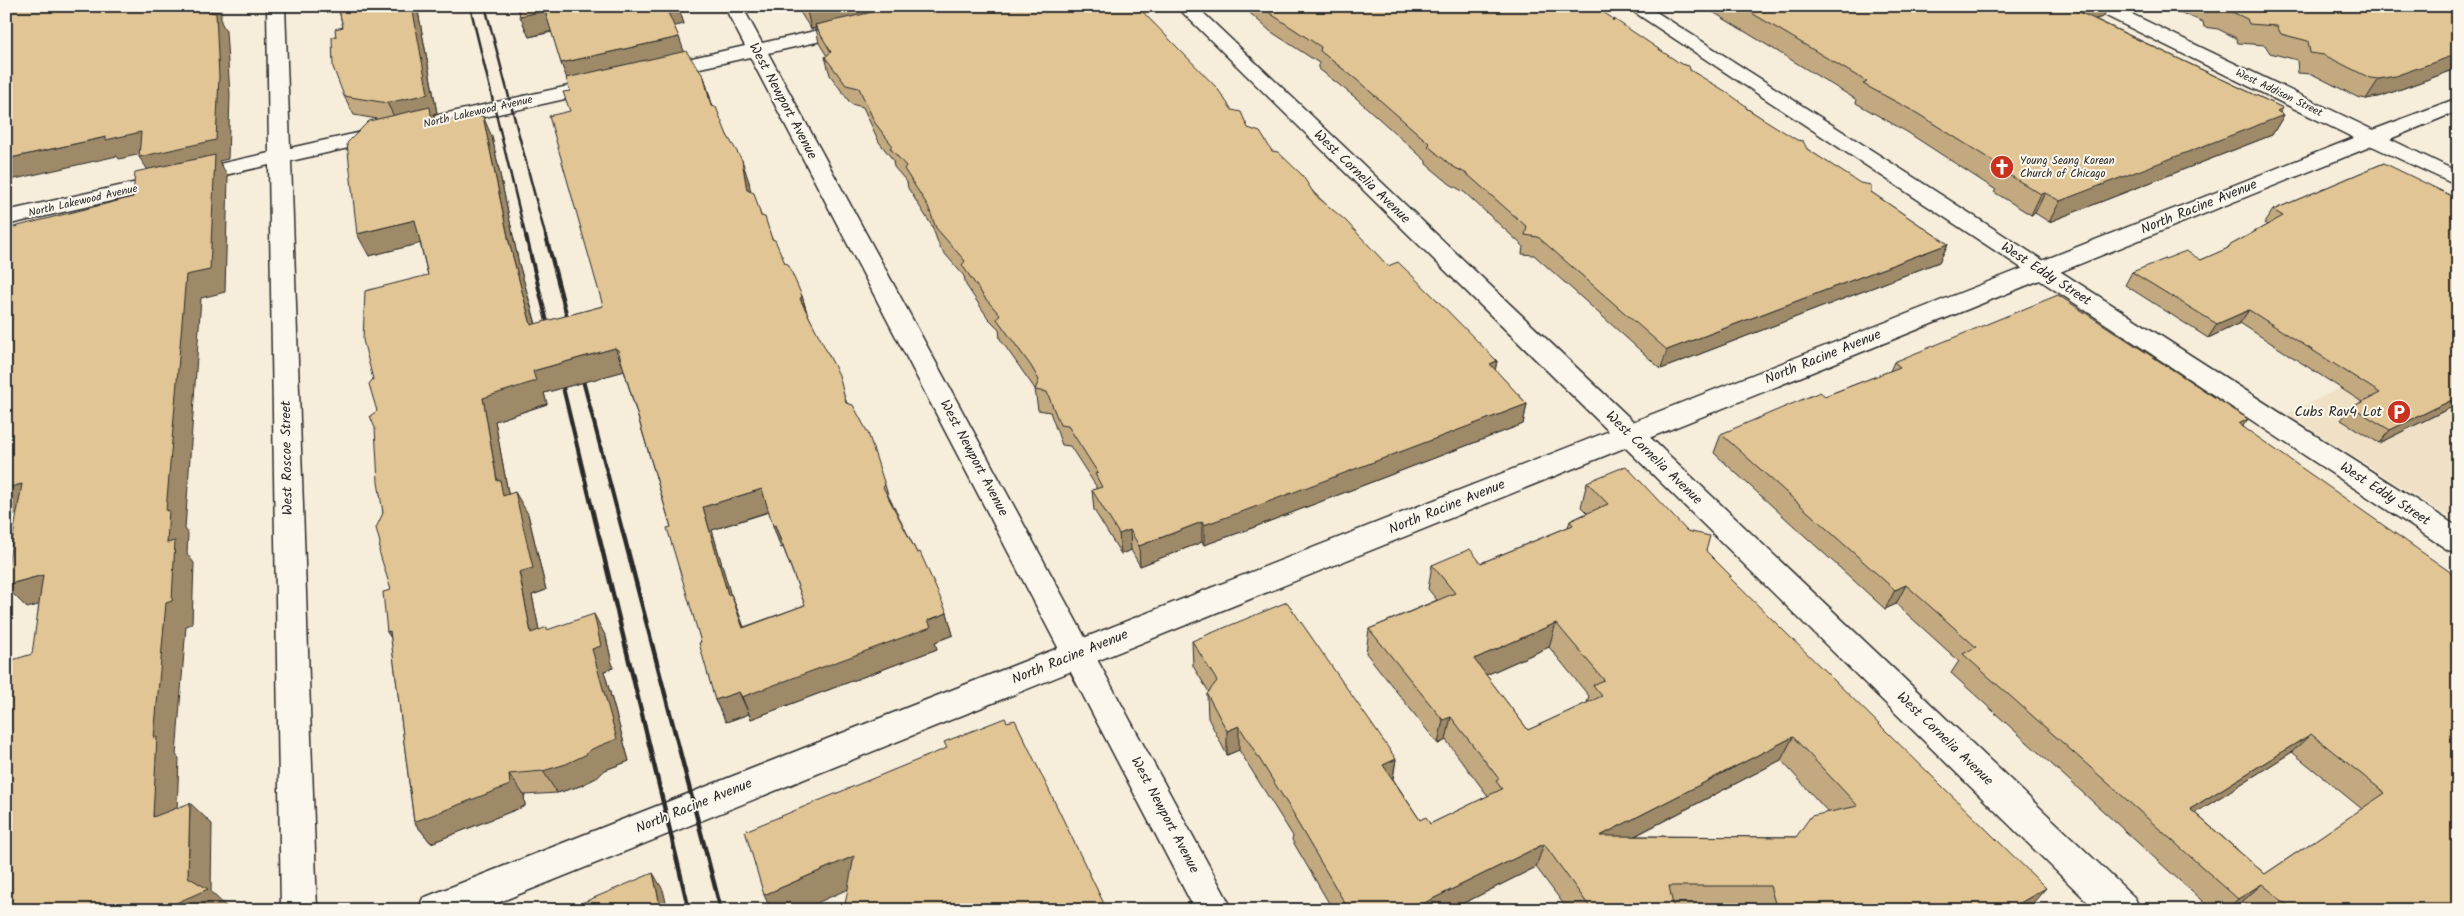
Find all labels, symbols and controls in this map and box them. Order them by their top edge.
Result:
street label: West Newport Avenue [743,39,823,164]
street label: West Addison Street [2232,64,2326,122]
street label: North Lakewood Avenue [422,91,534,133]
street label: West Cornelia Avenue [1308,125,1416,230]
place label: Young Seang Korean Church of Chicago [2020,152,2115,183]
church icon: Young Seang Korean Church of Chicago [1989,154,2015,180]
street label: North Racine Avenue [2137,173,2261,240]
street label: North Lakewood Avenue [27,180,139,222]
street label: West Eddy Street [1996,236,2096,312]
street label: North Racine Avenue [1761,323,1885,390]
street label: West Newport Avenue [934,396,1014,521]
parking icon: Cubs Rav4 Lot [2386,399,2412,425]
street label: West Roscoe Street [275,400,299,516]
place label: Cubs Rav4 Lot [2295,401,2383,423]
street label: West Cornelia Avenue [1600,406,1708,511]
street label: West Eddy Street [2335,456,2435,532]
street label: North Racine Avenue [1385,473,1509,540]
street label: North Racine Avenue [1008,623,1132,690]
street label: West Cornelia Avenue [1891,687,1999,792]
street label: West Newport Avenue [1125,753,1205,878]
street label: North Racine Avenue [632,772,756,839]

